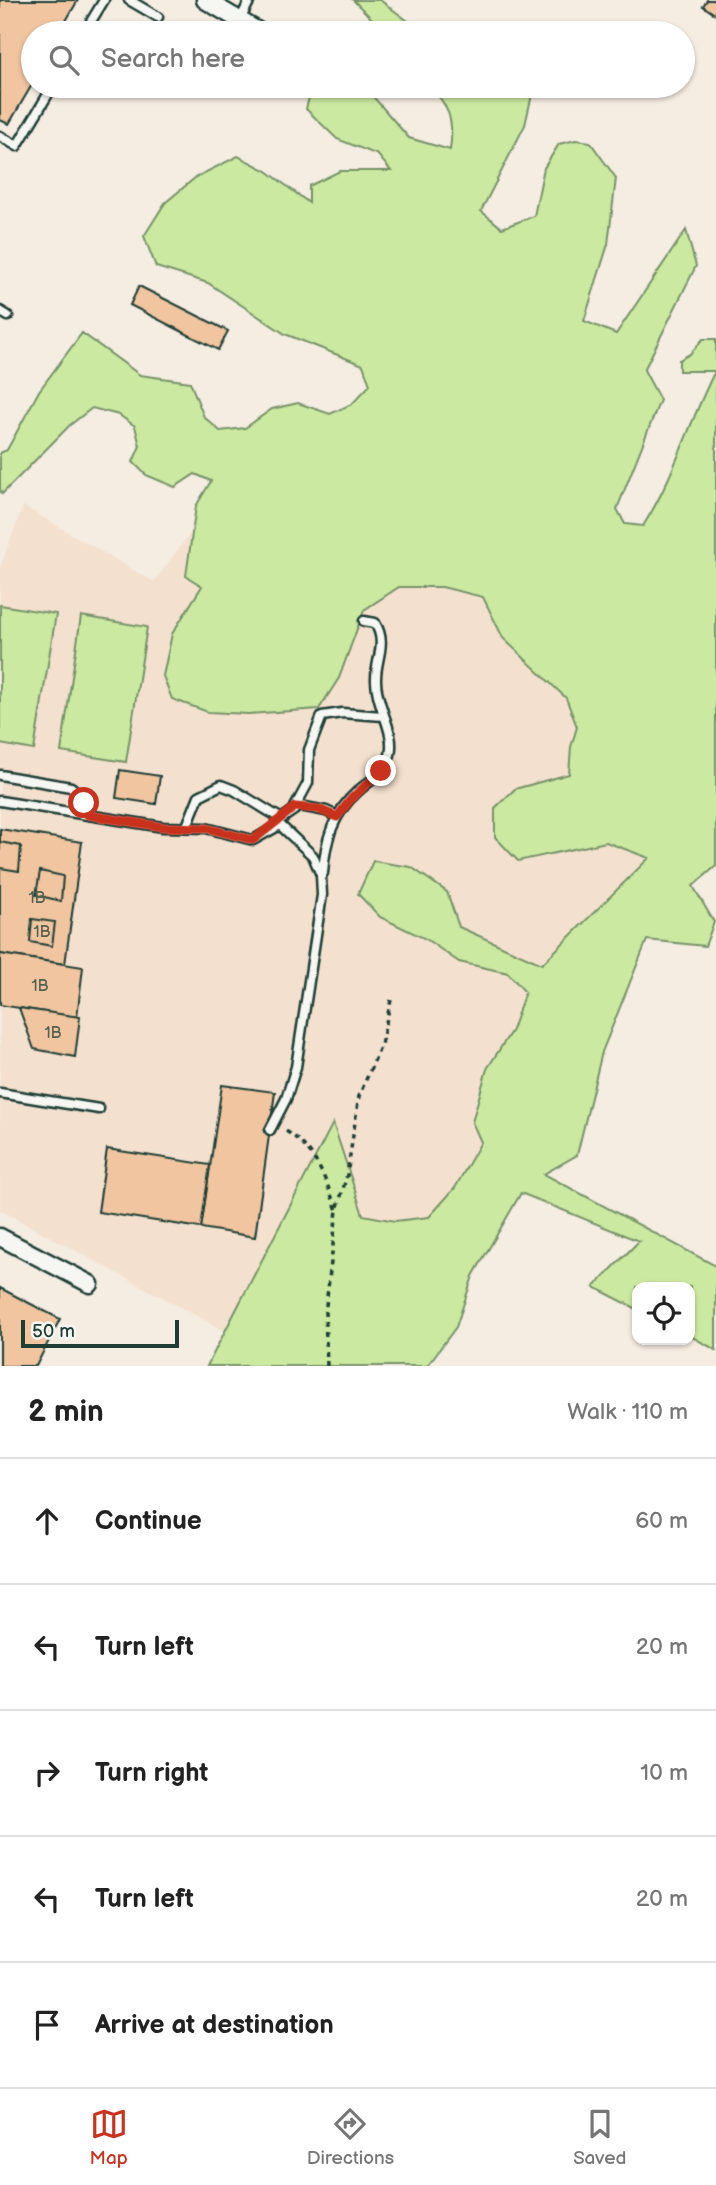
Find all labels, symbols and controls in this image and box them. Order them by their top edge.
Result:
search box [21,21,695,98]
icon: search [45,41,83,79]
text: Search here [101,44,245,75]
route end [365,755,396,786]
route start [68,787,99,818]
house number: 1B [28,889,46,908]
house number: 1B [33,923,51,942]
house number: 1B [31,977,49,996]
house number: 1B [44,1024,62,1043]
map controls [632,1282,695,1345]
button: locate [632,1282,695,1345]
scale bar [21,1317,178,1349]
text: 50 m [32,1320,75,1343]
text: 2 min [28,1394,104,1430]
text: Walk · 110 m [567,1398,688,1426]
icon: ahead [28,1502,66,1540]
text: Continue [95,1506,202,1537]
text: 60 m [635,1507,688,1535]
icon: left [28,1628,66,1666]
text: Turn left [95,1632,194,1663]
text: 20 m [636,1633,688,1661]
icon: right [28,1754,66,1792]
text: Turn right [95,1758,208,1789]
text: 10 m [640,1759,688,1787]
icon: left [28,1880,66,1918]
text: Turn left [95,1884,194,1915]
text: 20 m [636,1885,688,1913]
icon: arrive [28,2006,66,2044]
text: Arrive at destination [95,2010,334,2041]
tab: Map [90,2105,128,2170]
tab: Directions [307,2105,394,2170]
tab: Saved [573,2105,626,2170]

